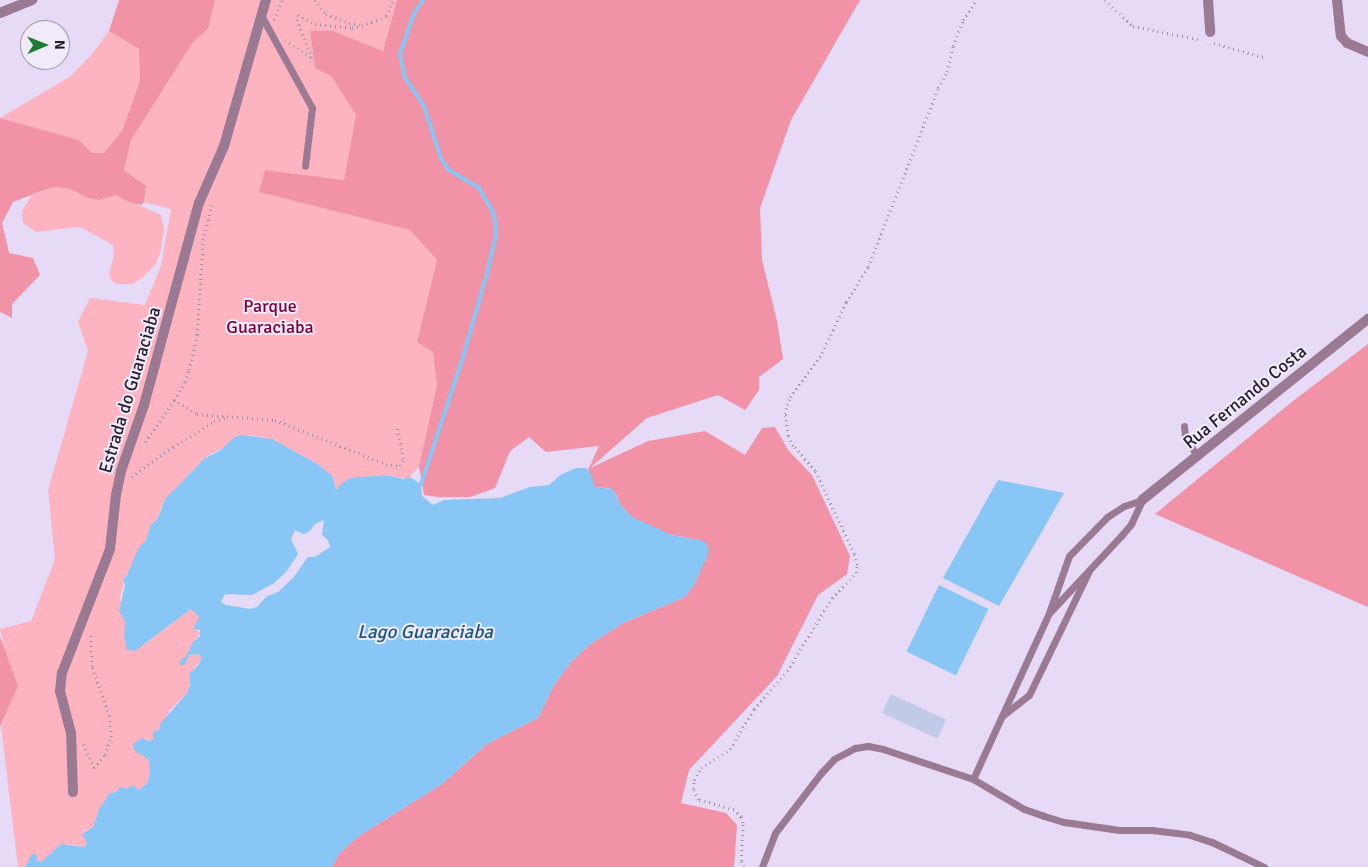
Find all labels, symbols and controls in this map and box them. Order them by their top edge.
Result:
north arrow [20,20,70,70]
text: N [51,40,68,50]
park label: Parque Guaraciaba [226,296,314,338]
street label: Estrada do Guaraciaba [94,304,166,476]
street label: Rua Fernando Costa [1179,341,1311,453]
water label: Lago Guaraciaba [357,622,493,644]

